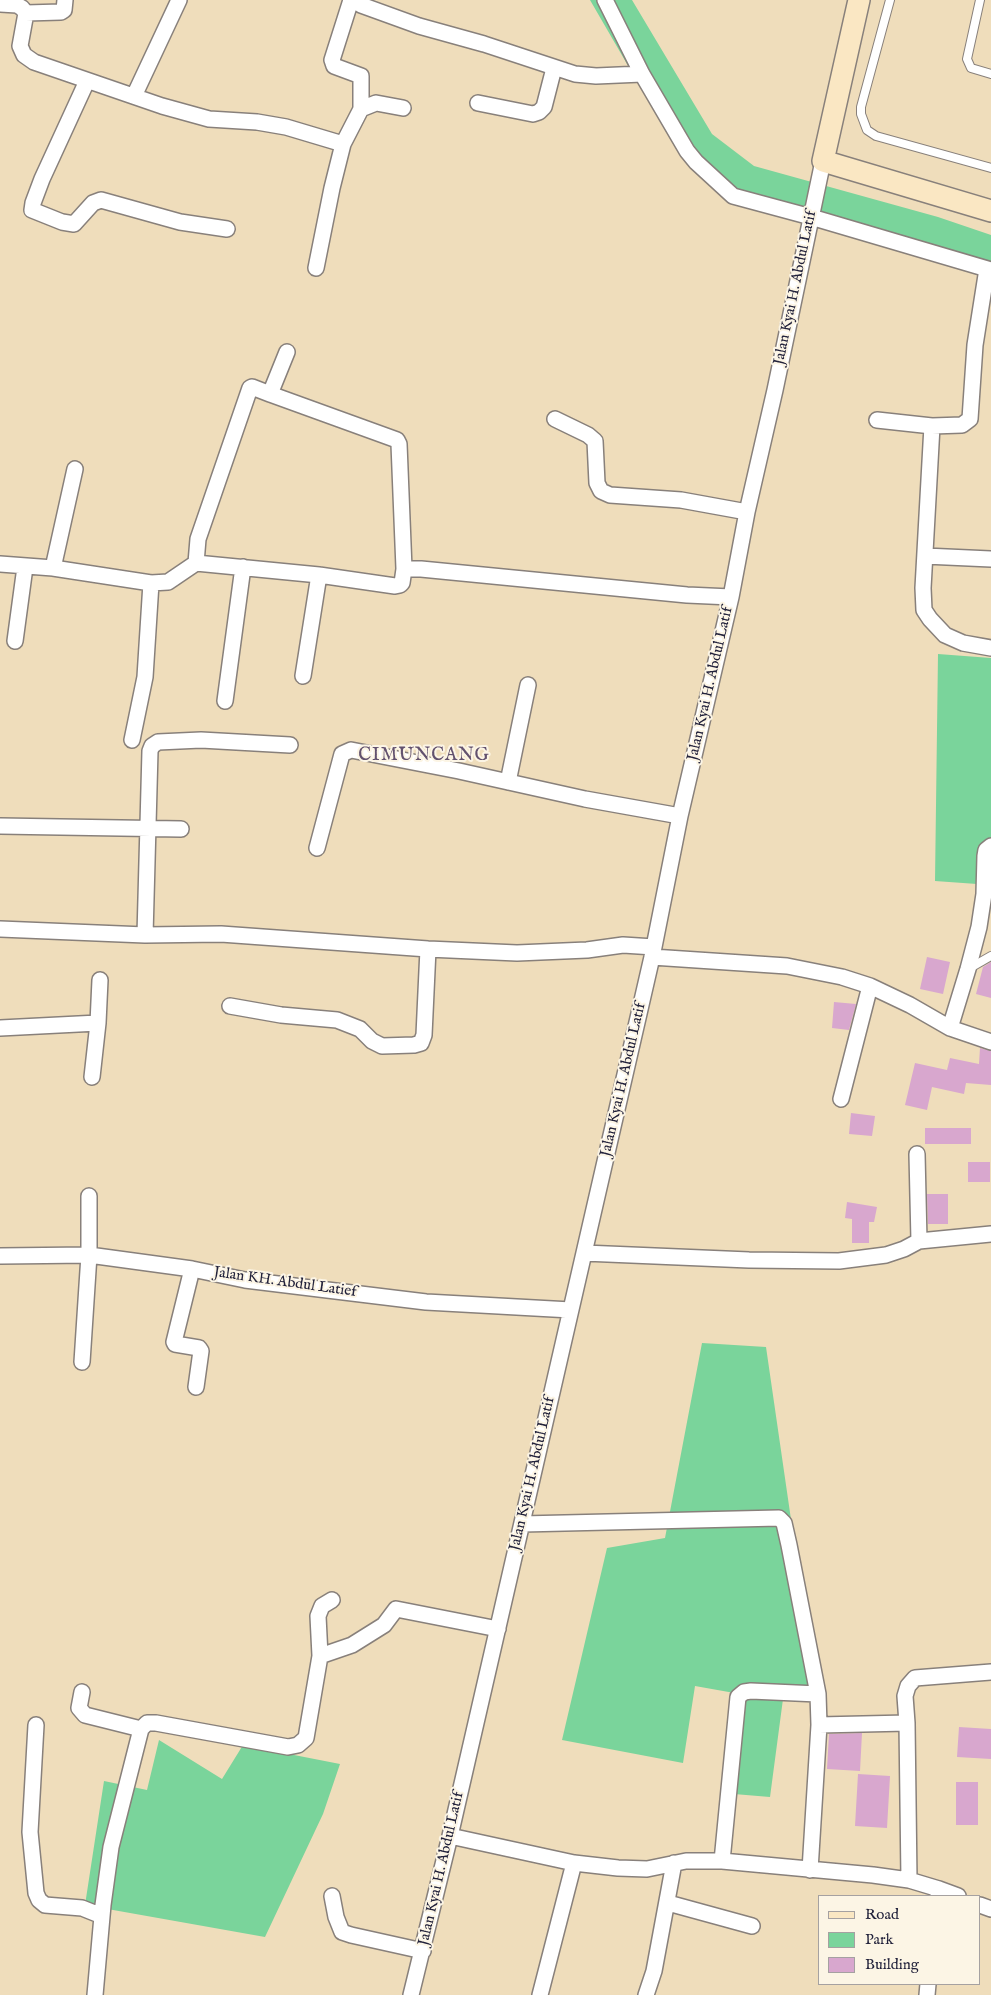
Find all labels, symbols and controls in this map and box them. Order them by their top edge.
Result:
street label: Jalan Kyai H. Abdul Latif [771,209,821,367]
street label: Jalan Kyai H. Abdul Latif [685,605,737,763]
district label: CIMUNCANG [357,745,491,767]
street label: Jalan Kyai H. Abdul Latif [598,1001,650,1159]
street label: Jalan KH. Abdul Latief [212,1264,358,1302]
street label: Jalan Kyai H. Abdul Latif [507,1395,559,1553]
street label: Jalan Kyai H. Abdul Latif [416,1790,468,1948]
legend [818,1895,981,1985]
text: Road [865,1905,899,1924]
text: Park [865,1930,894,1949]
text: Building [865,1955,919,1974]

